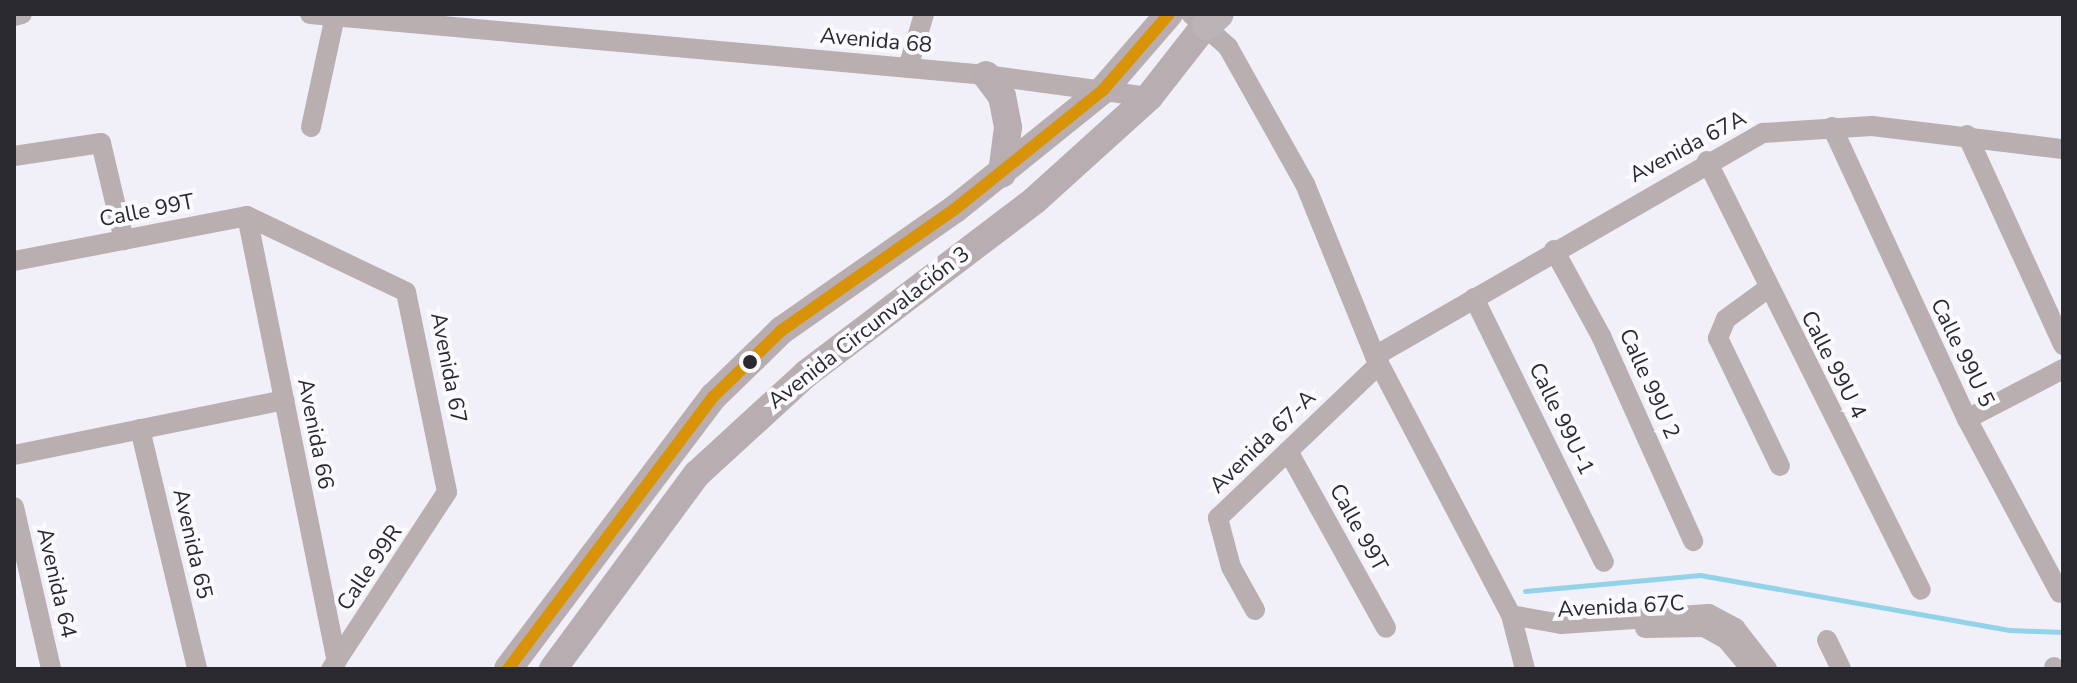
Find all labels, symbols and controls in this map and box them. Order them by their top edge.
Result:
street label: Avenida 68 [819,23,933,59]
street label: Avenida 67A [1625,105,1751,189]
street label: Calle 99T [97,189,197,233]
street label: Avenida Circunvalación 3 [763,241,975,415]
street label: Calle 99U 5 [1924,294,2000,412]
street label: Calle 99U 4 [1795,307,1871,423]
street label: Avenida 67 [424,310,472,426]
street label: Calle 99U 2 [1613,325,1685,443]
unlabelled marker [742,354,758,370]
street label: Calle 99U-1 [1523,359,1599,479]
street label: Avenida 66 [291,376,339,492]
street label: Avenida 67-A [1204,385,1322,499]
street label: Calle 99T [1323,480,1393,576]
street label: Avenida 65 [166,486,218,602]
street label: Calle 99R [332,520,408,616]
street label: Avenida 64 [30,525,82,641]
street label: Avenida 67C [1557,590,1685,624]

